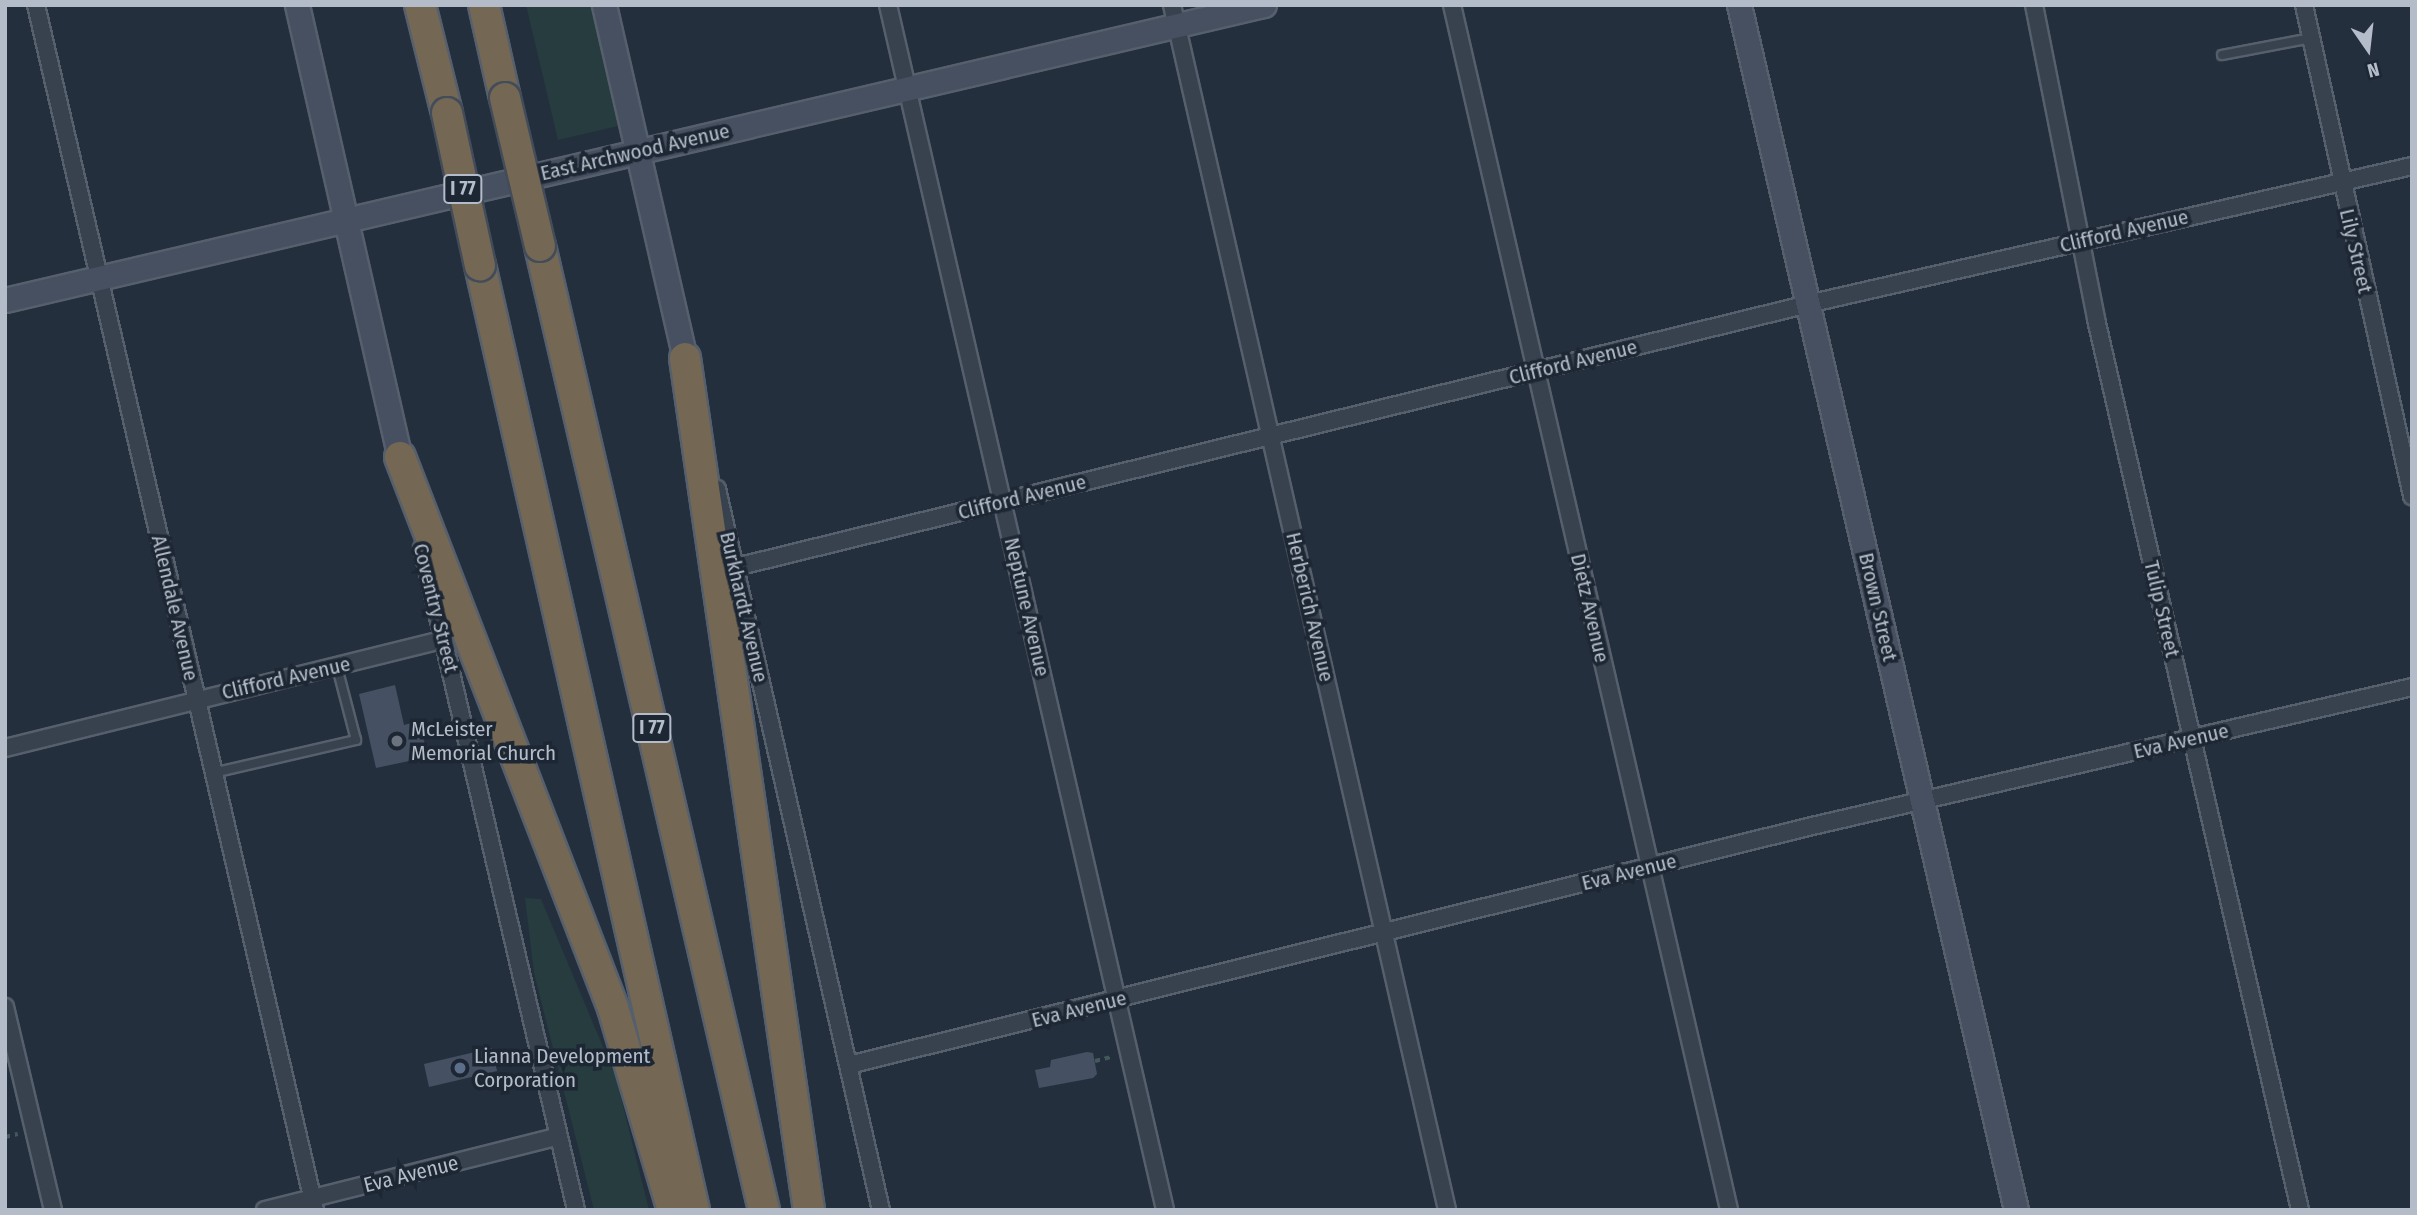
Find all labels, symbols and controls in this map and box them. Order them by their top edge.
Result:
north arrow [2333,14,2403,84]
text: N [2365,57,2382,82]
street label: East Archwood Avenue [538,118,732,186]
road number: I 77 [442,174,484,204]
street label: Clifford Avenue [2057,204,2191,258]
street label: Lily Street [2334,206,2378,296]
street label: Clifford Avenue [1506,334,1640,390]
street label: Clifford Avenue [955,469,1089,525]
street label: Burkhardt Avenue [714,529,774,685]
street label: Herberich Avenue [1281,530,1339,684]
street label: Allendale Avenue [146,533,204,683]
street label: Neptune Avenue [999,535,1055,679]
street label: Coventry Street [408,541,464,675]
street label: Brown Street [1853,550,1903,664]
street label: Dietz Avenue [1565,551,1615,665]
street label: Tulip Street [2139,558,2185,660]
street label: Clifford Avenue [219,651,353,705]
road number: I 77 [631,712,673,744]
place label: McLeister Memorial Church [411,716,556,766]
street label: Eva Avenue [2131,718,2231,764]
marker: McLeister Memorial Church [389,733,405,749]
street label: Eva Avenue [1579,848,1679,896]
street label: Eva Avenue [1029,985,1129,1033]
place label: Lianna Development Corporation [474,1043,650,1093]
marker: Lianna Development Corporation [452,1060,468,1076]
street label: Eva Avenue [361,1150,461,1198]

